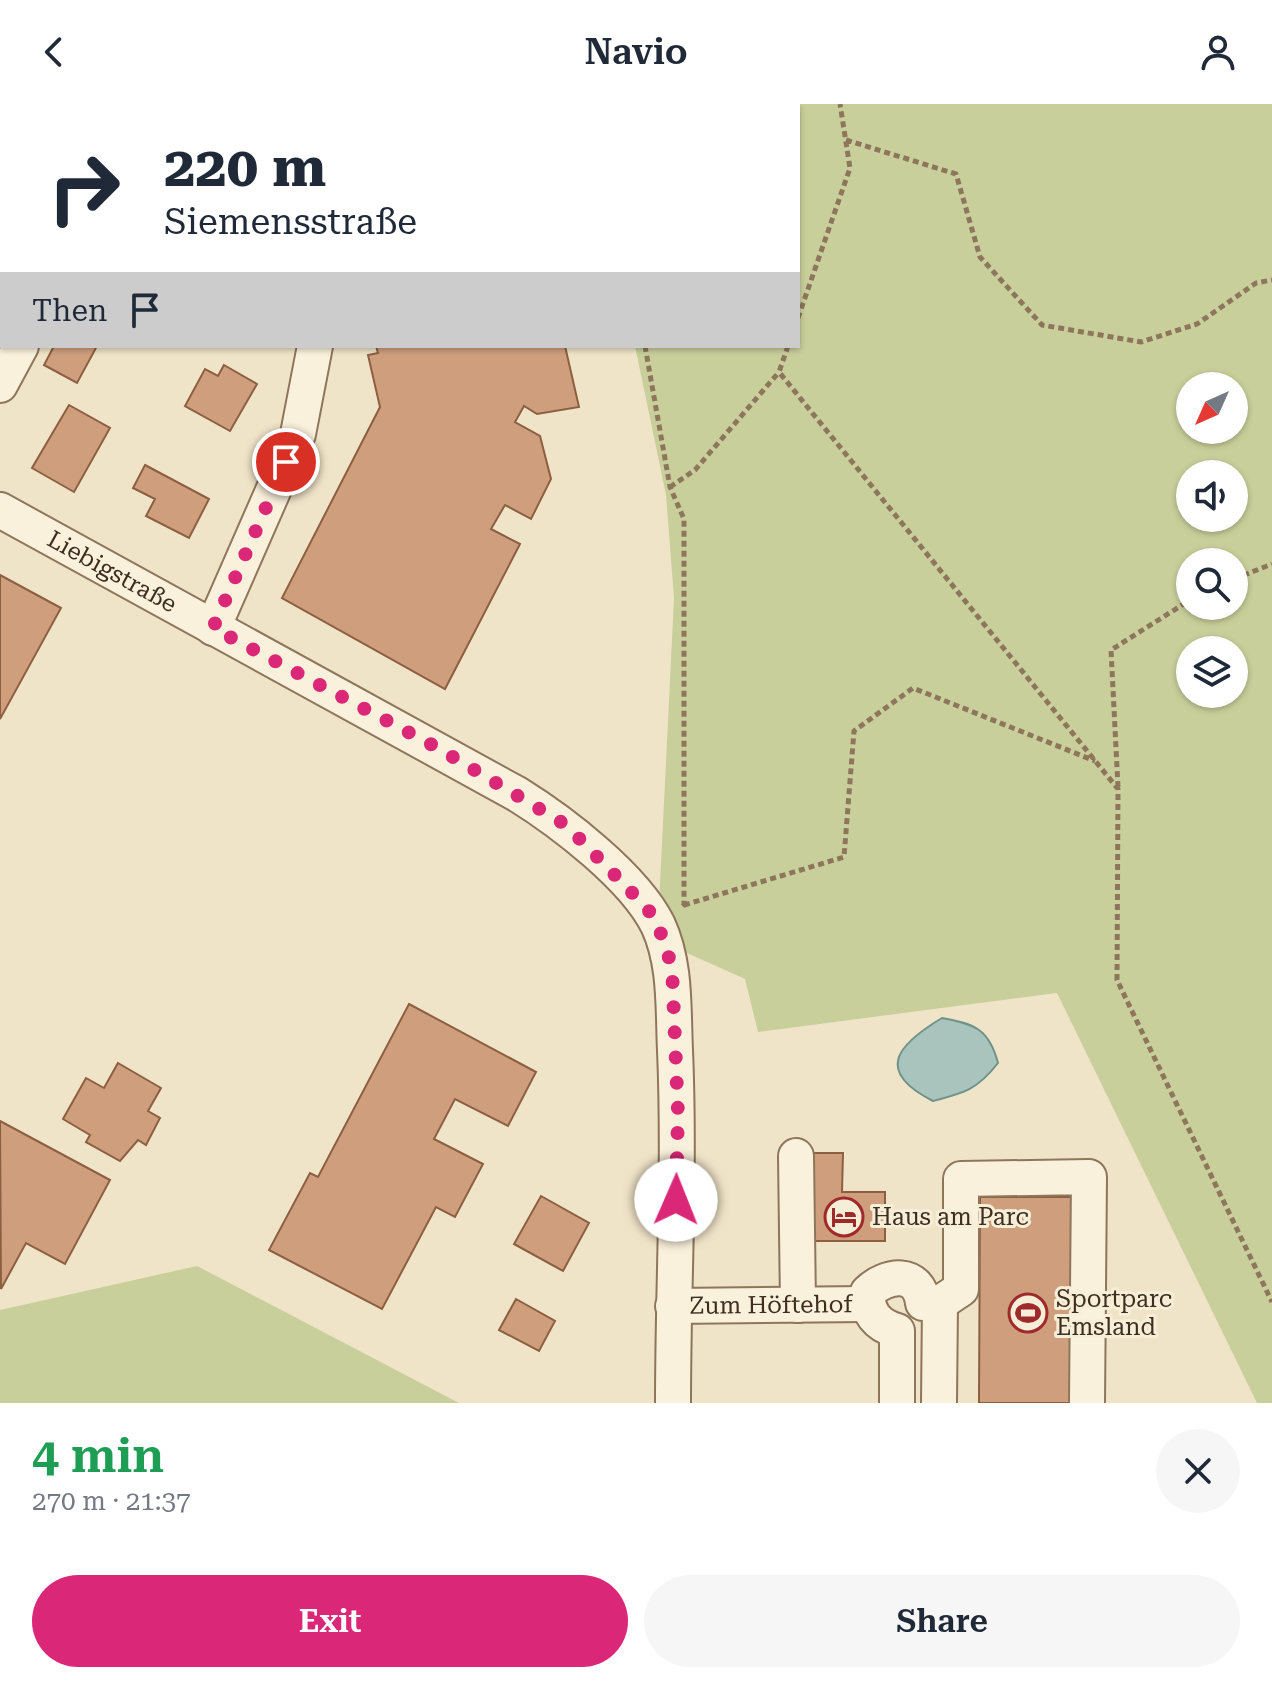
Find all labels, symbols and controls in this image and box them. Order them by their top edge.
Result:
icon: back [32,30,76,74]
icon: person [1196,30,1240,74]
text: Navio [584,31,688,73]
text: 220 m [164,134,326,200]
icon: right [32,136,136,240]
text: Siemensstraße [164,201,417,243]
icon: arrive [123,288,167,332]
text: Then [32,293,107,328]
north arrow [1176,372,1248,444]
map controls [1176,372,1248,708]
pin [252,428,320,496]
icon: arrive [264,440,308,484]
button: sound [1176,460,1248,532]
street label: Liebigstraße [43,525,182,618]
button: search [1176,548,1248,620]
button: layers [1176,636,1248,708]
position arrow [634,1158,718,1242]
hotel icon: Haus am Parc [823,1196,865,1238]
place label: Haus am Parc [872,1203,1029,1231]
place label: Sportparc Emsland [1056,1285,1172,1341]
street label: Zum Höftehof [689,1290,853,1320]
sports icon: Sportparc Emsland [1007,1292,1049,1334]
text: 4 min [32,1428,164,1484]
button: close [1156,1429,1240,1513]
text: 270 m · 21:37 [32,1486,191,1516]
button: Exit [32,1575,628,1667]
button: Share [644,1575,1240,1667]

